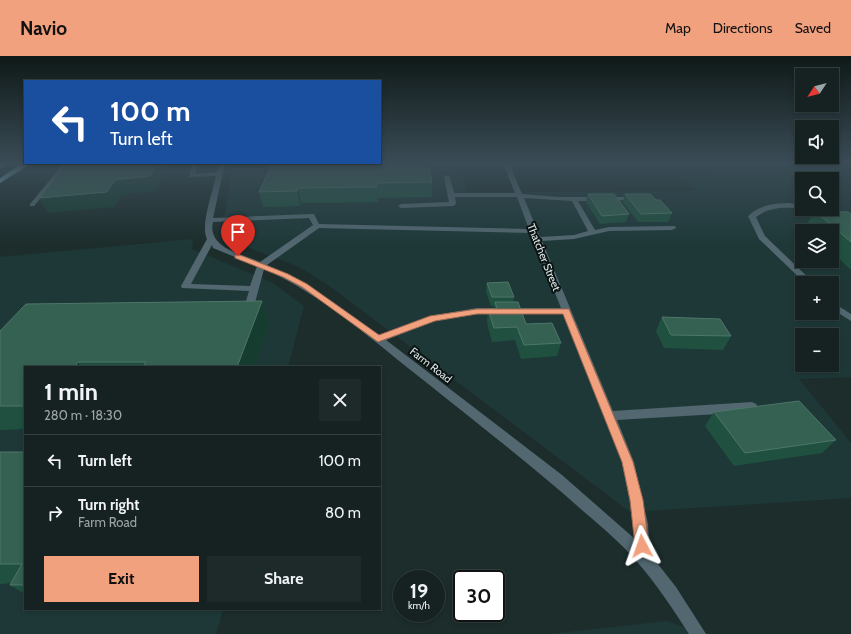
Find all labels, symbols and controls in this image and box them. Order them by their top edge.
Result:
text: Navio [20,17,67,40]
text: Map [665,19,691,37]
text: Directions [713,19,773,37]
text: Saved [795,19,831,37]
north arrow [795,68,839,112]
map controls [795,68,839,372]
text: 100 m [110,94,191,128]
icon: left [44,96,96,148]
button: sound [795,120,839,164]
text: Turn left [110,128,173,150]
button: search [795,172,839,216]
pin [221,215,255,256]
icon: arrive [227,221,249,243]
street label: Thatcher Street [524,221,564,293]
button: layers [795,224,839,268]
button: + [795,276,839,320]
button: − [795,328,839,372]
street label: Farm Road [407,344,455,386]
text: 1 min [44,377,98,406]
button: close [319,379,361,421]
text: 280 m · 18:30 [44,407,122,423]
icon: left [44,450,66,472]
text: Turn left [78,452,132,470]
text: 100 m [319,452,361,470]
text: Turn right [78,496,139,514]
icon: right [44,502,66,524]
text: 80 m [325,504,361,522]
text: Farm Road [78,514,137,530]
position arrow [621,525,663,567]
button: Exit [44,556,199,602]
button: Share [207,556,361,602]
speed limit sign: 30 [453,570,505,622]
text: 19 [410,579,428,603]
text: km/h [408,599,430,612]

